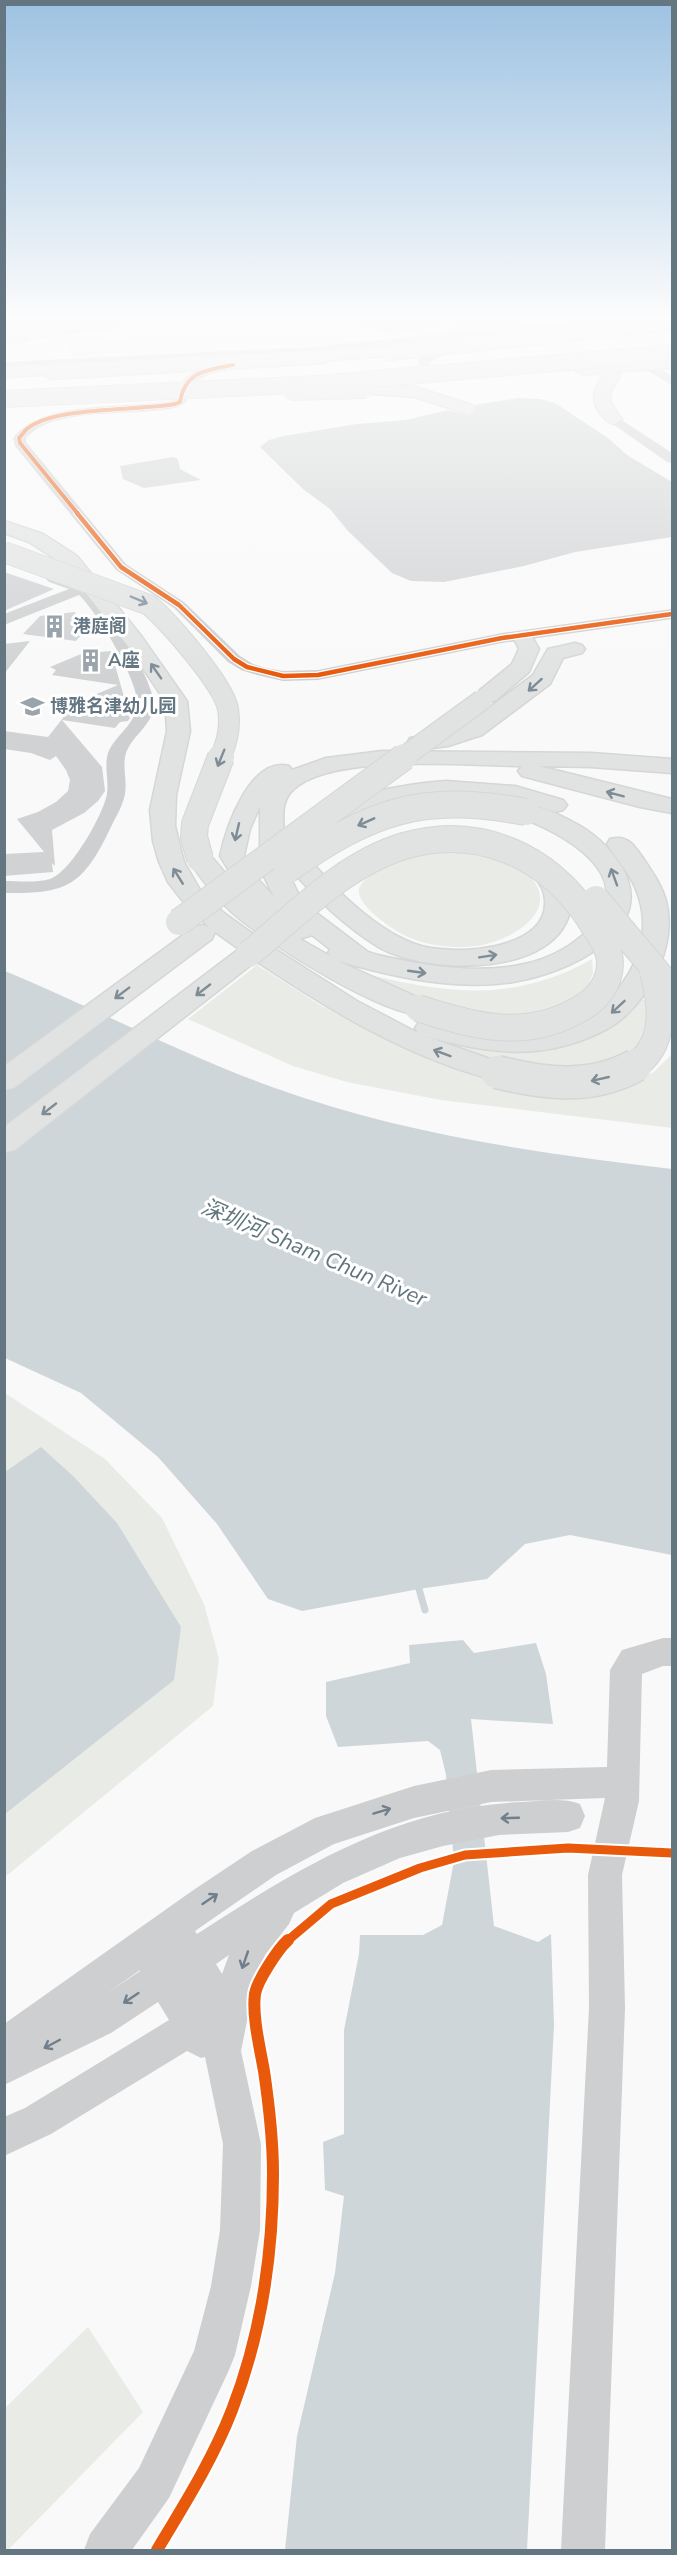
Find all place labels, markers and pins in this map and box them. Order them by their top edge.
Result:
building icon: 港庭阁 [42,613,68,639]
place label: 港庭阁 [73,614,127,638]
building icon: A座 [77,647,103,673]
place label: A座 [108,648,139,672]
school or university icon: 博雅名津幼儿园 [19,693,45,719]
place label: 博雅名津幼儿园 [50,694,176,718]

